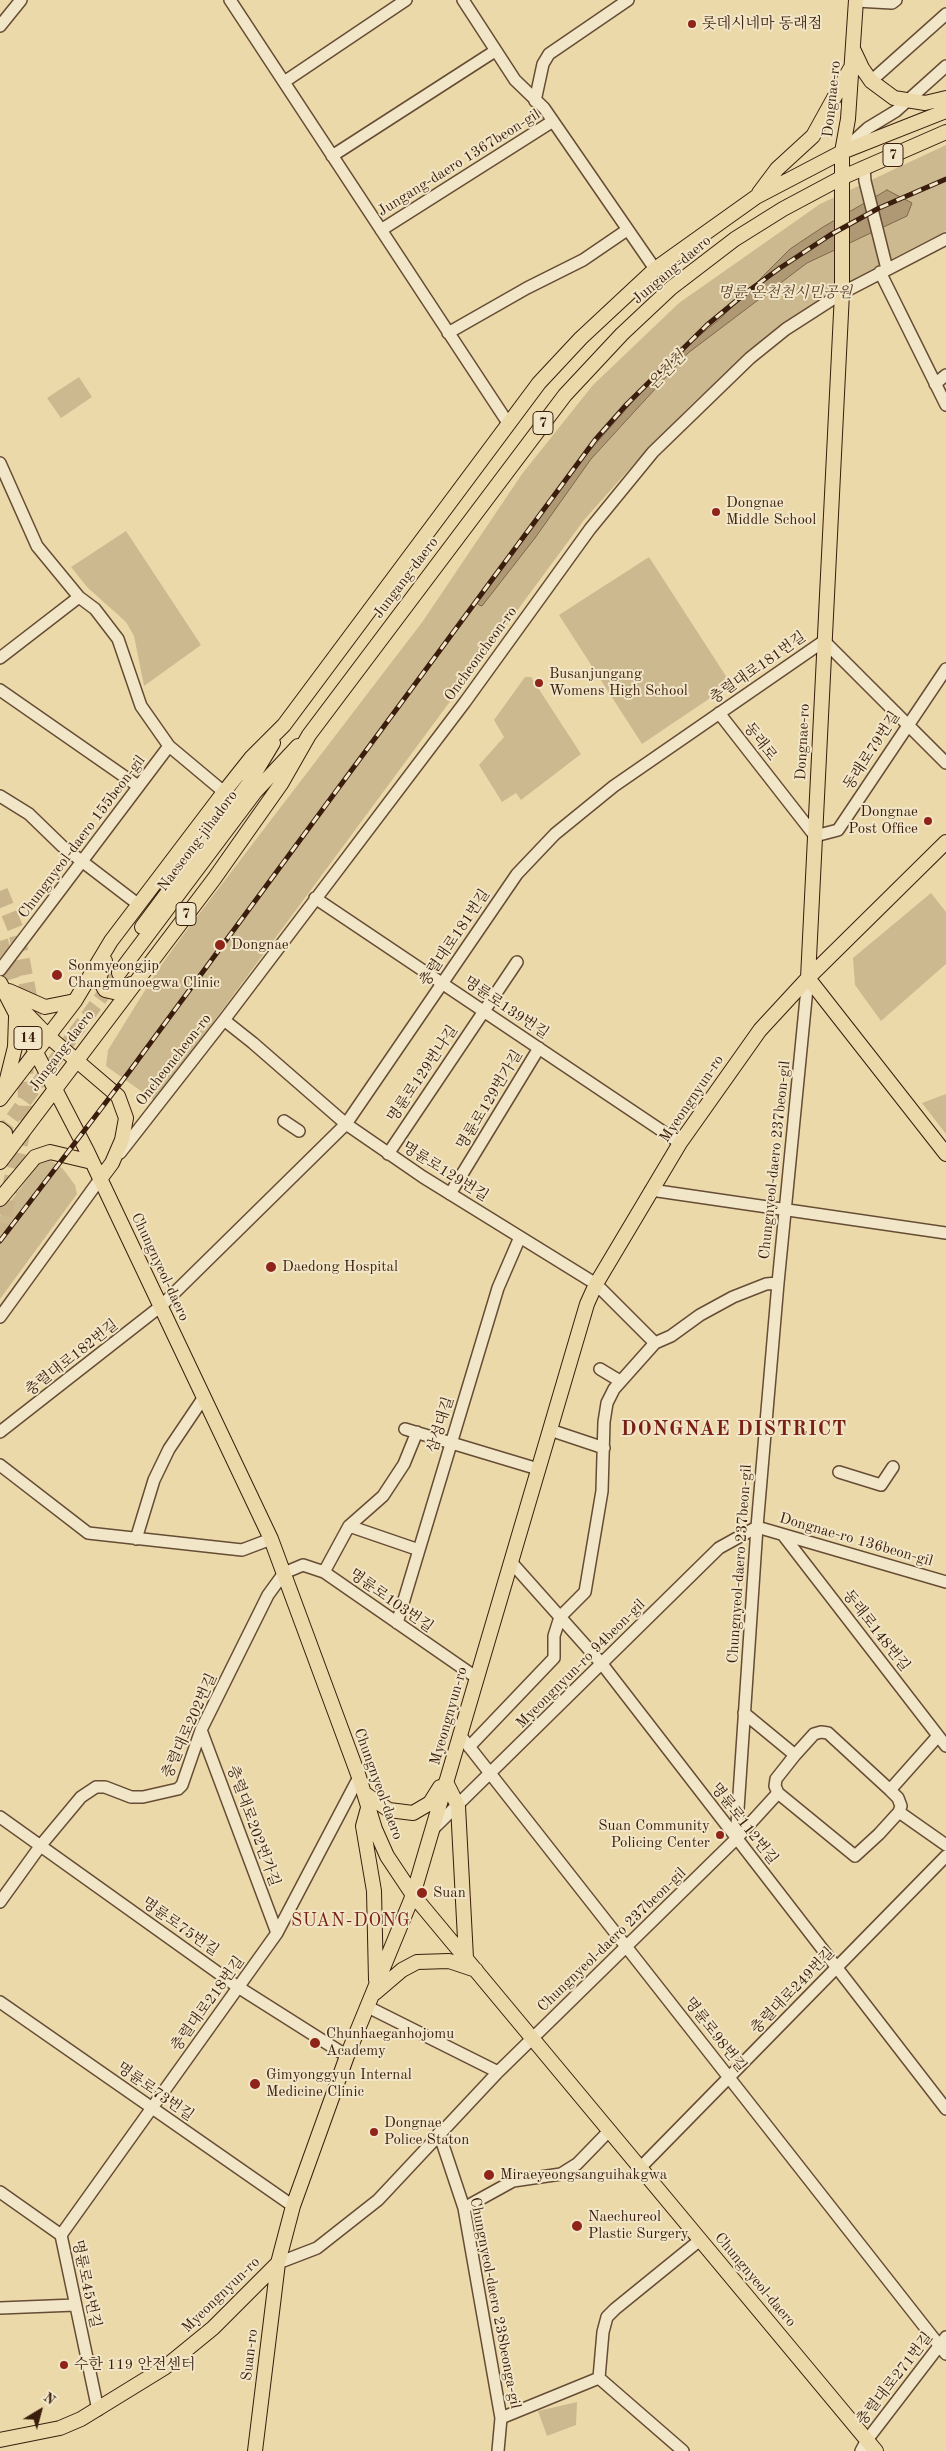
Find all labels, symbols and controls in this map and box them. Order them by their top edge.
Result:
place label: 롯데시네마 동래점 [702,15,822,33]
marker: 롯데시네마 동래점 [686,18,698,30]
street label: Dongnae-ro [819,60,845,138]
street label: Jungang-daero 1367beon-gil [374,106,544,220]
road number: 7 [883,144,903,166]
street label: Jungang-daero [629,232,715,308]
park label: 명륜 온천천시민공원 [718,284,852,302]
water label: 온천천 [644,348,690,394]
road number: 7 [533,412,553,434]
place label: Dongnae Middle School [726,494,816,529]
marker: Dongnae Middle School [710,506,722,518]
street label: Jungang-daero [370,534,442,622]
street label: Oncheoncheon-ro [441,603,521,705]
street label: 충렬대로181번길 [707,628,809,708]
place label: Busanjungang Womens High School [549,665,688,700]
marker: Busanjungang Womens High School [533,677,545,689]
street label: Dongnae-ro [792,703,814,781]
street label: 동래로79번길 [840,708,904,794]
street label: 동래로 [740,719,780,765]
street label: Chungnyeol-daero 155beon-gil [15,752,149,922]
street label: Naeseong-jihadoro [154,787,242,895]
place label: Dongnae Post Office [848,803,918,838]
marker: Dongnae Post Office [922,815,934,827]
street label: 충렬대로181번길 [416,886,494,990]
road number: 7 [176,902,196,926]
place label: Dongnae [231,936,289,954]
marker: Dongnae [213,938,227,952]
place label: Sonmyeongjip Changmunoegwa Clinic [68,957,220,992]
marker: Sonmyeongjip Changmunoegwa Clinic [50,968,64,982]
street label: 명륜로139번길 [460,973,552,1043]
street label: Jungang-daero [26,1007,98,1095]
street label: Oncheoncheon-ro [132,1010,216,1110]
street label: 명륜로129번나길 [384,1022,462,1126]
road number: 14 [14,1026,42,1050]
street label: 명륜로129번가길 [453,1047,527,1153]
street label: Myeongnyun-ro [656,1052,728,1146]
street label: Chungnyeol-daero 237beon-gil [756,1060,794,1260]
street label: 명륜로129번길 [398,1138,492,1206]
street label: Chungnyeol-daero [127,1210,193,1324]
place label: Daedong Hospital [282,1258,398,1276]
marker: Daedong Hospital [264,1260,278,1274]
street label: 충렬대로182번길 [22,1316,122,1400]
street label: 삼성대길 [424,1395,458,1455]
district label: DONGNAE DISTRICT [619,1418,849,1442]
street label: Chungnyeol-daero 237beon-gil [724,1464,756,1664]
street label: Dongnae-ro 136beon-gil [777,1509,935,1571]
street label: 명륜로103번길 [345,1565,437,1637]
street label: 동래로148번길 [839,1587,913,1675]
street label: Myeongnyun-ro 94beon-gil [513,1596,649,1732]
street label: Myeongnyun-ro [426,1665,472,1767]
street label: 충렬대로202번길 [159,1671,221,1781]
street label: Chungnyeol-daero [349,1726,407,1842]
street label: 충렬대로202번가길 [223,1763,283,1889]
street label: 명륜로112번길 [707,1780,781,1868]
place label: Suan Community Policing Center [598,1817,710,1852]
marker: Suan Community Policing Center [714,1829,726,1841]
street label: Chungnyeol-daero 237beon-gil [534,1864,690,2016]
place label: Suan [433,1884,466,1902]
marker: Suan [415,1886,429,1900]
street label: 명륜로75번길 [138,1894,222,1960]
district label: SUAN-DONG [290,1910,412,1932]
street label: 충렬대로249번길 [747,1944,839,2038]
street label: 충렬대로218번길 [167,1953,249,2055]
street label: 명륜로98번길 [680,1994,750,2076]
place label: Chunhaeganhojomu Academy [326,2025,454,2060]
marker: Chunhaeganhojomu Academy [308,2036,322,2050]
street label: 명륜로73번길 [113,2059,197,2125]
place label: Gimyonggyun Internal Medicine Clinic [266,2066,412,2101]
marker: Gimyonggyun Internal Medicine Clinic [248,2077,262,2091]
place label: Dongnae Police Staton [384,2114,469,2149]
marker: Dongnae Police Staton [368,2126,380,2138]
place label: Miraeyeongsanguihakgwa [500,2166,667,2184]
marker: Miraeyeongsanguihakgwa [482,2168,496,2182]
street label: Chungnyeol-daero 238beonga-gil [466,2196,524,2410]
place label: Naechureol Plastic Surgery [588,2208,689,2243]
marker: Naechureol Plastic Surgery [570,2219,584,2233]
street label: Chungnyeol-daero [710,2229,800,2331]
street label: 명륜로45번길 [68,2238,104,2330]
street label: Myeongnyun-ro [178,2253,264,2337]
street label: Suan-ro [238,2328,262,2382]
street label: 충렬대로271번길 [853,2329,937,2429]
place label: 수한 119 안전센터 [74,2356,195,2374]
marker: 수한 119 안전센터 [58,2359,70,2371]
north arrow [15,2386,65,2436]
text: N [41,2390,58,2408]

